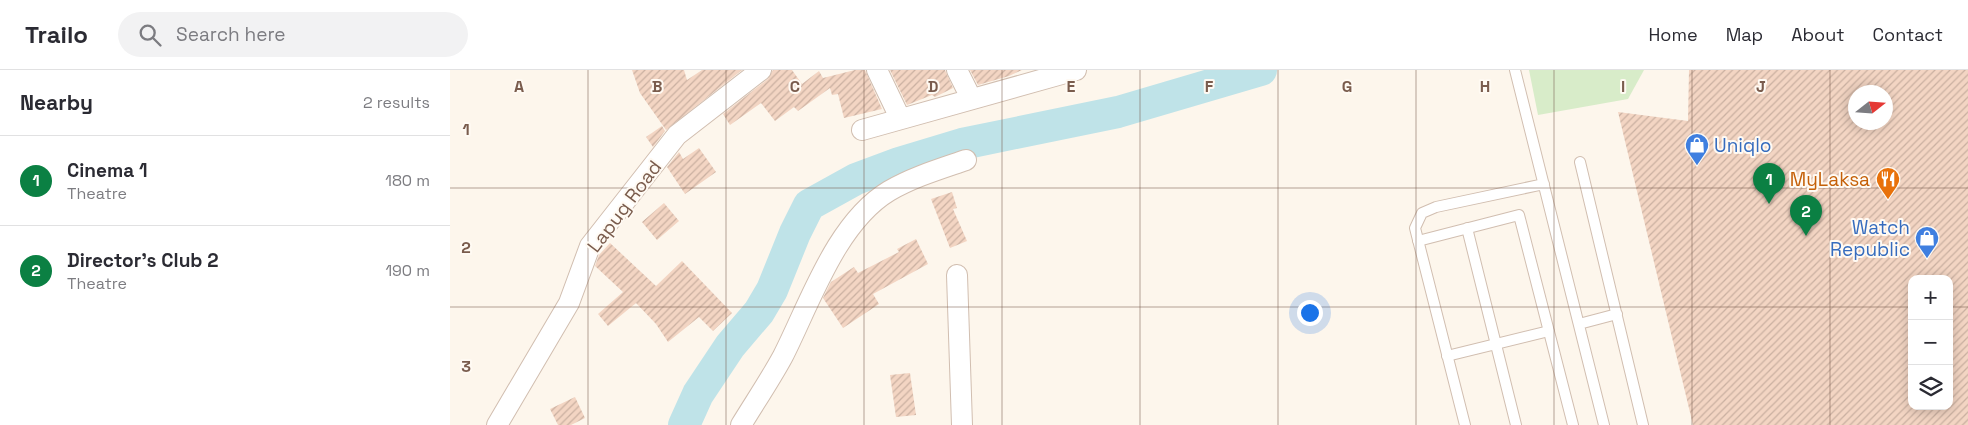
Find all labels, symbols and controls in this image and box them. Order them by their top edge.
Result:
search box [118,12,468,57]
text: Trailo [25,19,88,50]
icon: search [136,21,164,49]
text: Search here [176,22,286,47]
text: Home [1649,23,1698,46]
text: Map [1726,23,1763,46]
text: About [1791,23,1845,46]
text: Contact [1873,23,1943,46]
text: A [514,76,524,97]
text: B [652,76,662,97]
text: C [790,76,800,97]
text: D [928,76,938,97]
text: E [1067,76,1076,97]
text: F [1205,76,1214,97]
text: G [1342,76,1352,97]
text: H [1480,76,1490,97]
text: I [1621,76,1625,97]
text: J [1756,76,1766,97]
north arrow [1848,85,1893,130]
text: Nearby [20,89,93,116]
text: 2 results [363,92,430,113]
text: 1 [462,119,470,140]
shop icon: Uniqlo [1684,132,1710,166]
place label: Uniqlo [1714,133,1772,158]
street label: Lapug Road [582,155,667,257]
text: Cinema 1 [67,158,148,183]
pin: 1 [1753,163,1785,204]
restaurant icon: MyLaksa [1875,166,1901,200]
place label: MyLaksa [1790,167,1870,192]
text: 1 [32,170,40,191]
text: 180 m [385,170,430,191]
text: Theatre [67,183,127,204]
pin: 2 [1790,195,1822,236]
place label: Watch Republic [1830,215,1910,262]
shop icon: Watch Republic [1914,225,1940,259]
text: 2 [461,237,471,258]
text: Director's Club 2 [67,248,219,273]
text: 2 [31,260,41,281]
text: 190 m [385,260,430,281]
text: Theatre [67,273,127,294]
map controls [1908,275,1953,410]
button: + [1908,275,1953,320]
your location [1297,300,1323,326]
button: − [1908,320,1953,365]
text: 3 [461,356,471,377]
button: layers [1908,365,1953,410]

